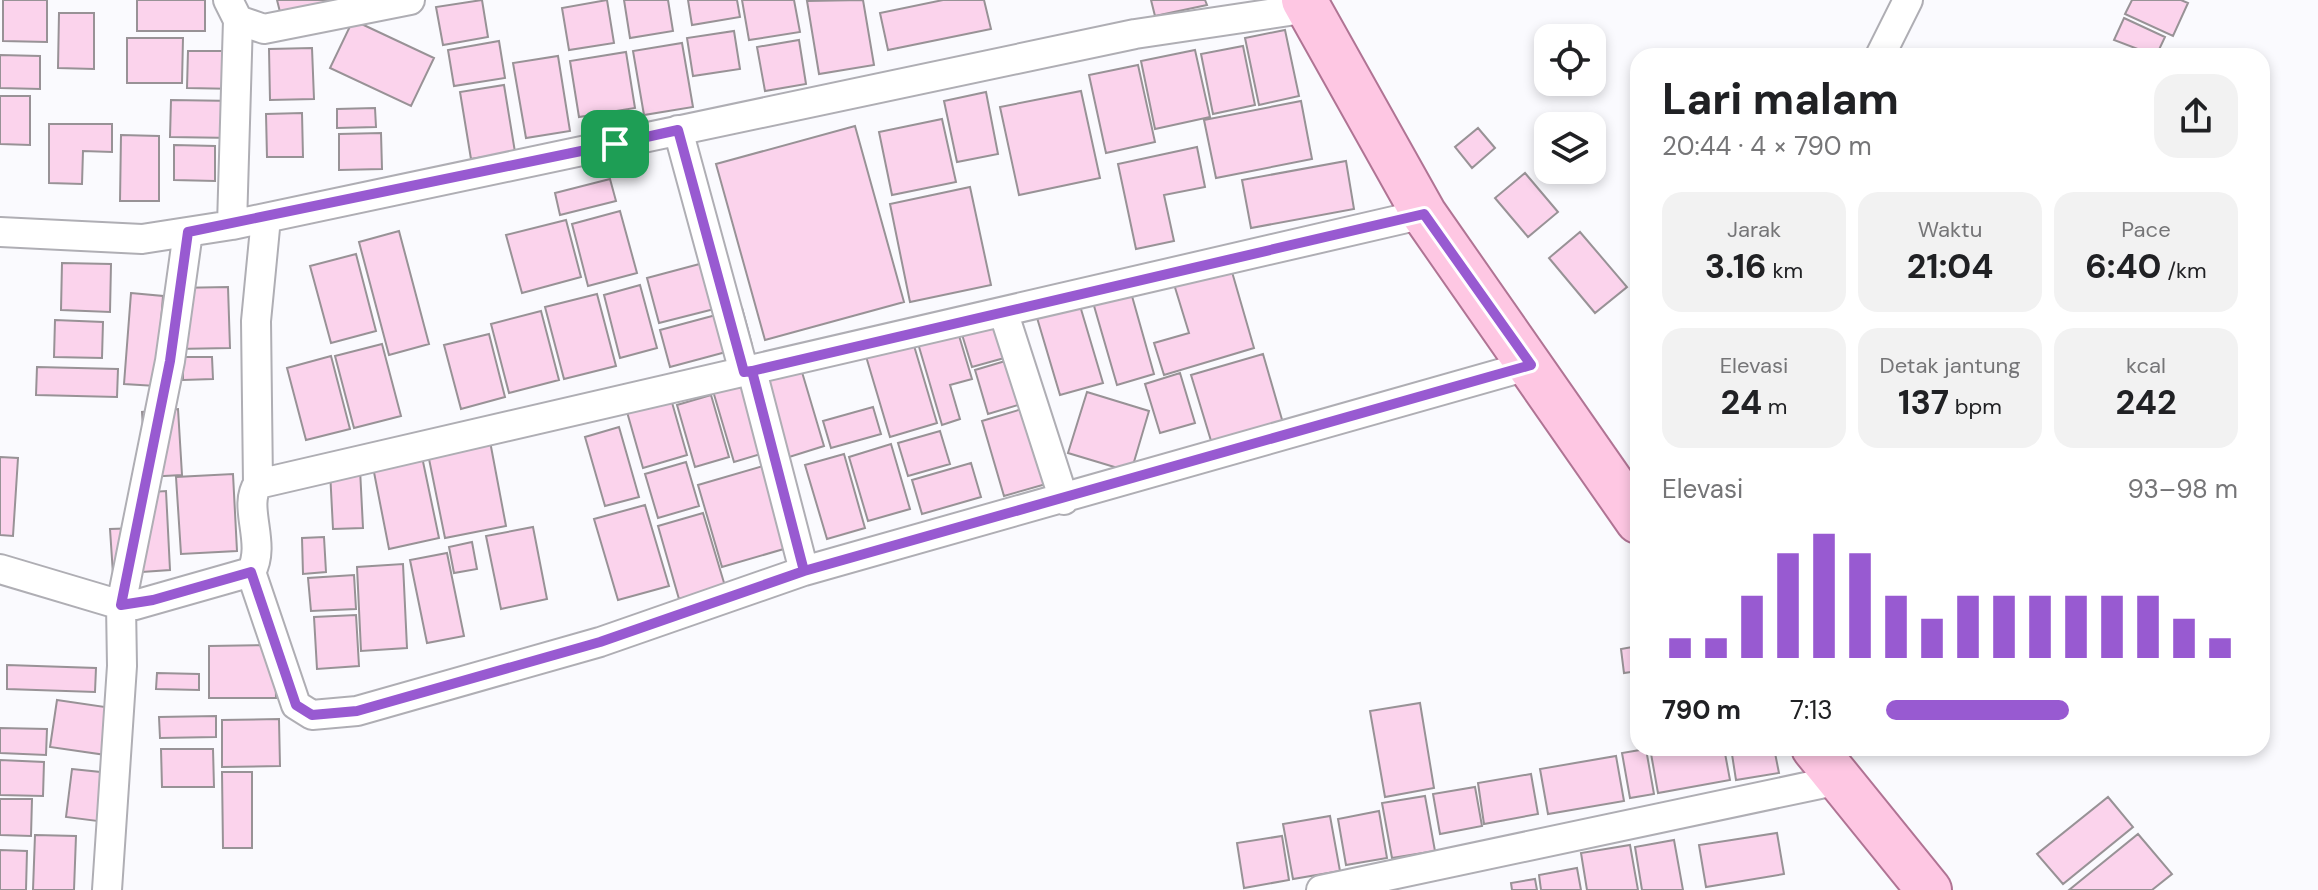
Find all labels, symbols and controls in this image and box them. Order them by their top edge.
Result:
map controls [1534,24,1606,184]
button: locate [1534,24,1606,96]
text: Lari malam [1662,70,1899,128]
button: share [2154,74,2238,158]
pin [581,110,649,178]
button: layers [1534,112,1606,184]
icon: arrive [593,122,637,166]
text: 20:44 · 4 × 790 m [1662,129,1872,163]
text: Jarak [1727,215,1781,244]
text: Waktu [1918,215,1982,244]
text: Pace [2121,215,2171,244]
text: 3.16 [1705,244,1767,289]
text: 21:04 [1907,244,1993,289]
text: 6:40 [2085,244,2162,289]
text: km [1767,256,1803,285]
text: /km [2162,256,2207,285]
text: Elevasi [1720,351,1788,380]
text: Detak jantung [1880,351,2020,380]
text: kcal [2126,351,2166,380]
text: 24 [1721,380,1762,425]
text: 137 [1898,380,1949,425]
text: 242 [2115,380,2177,425]
text: m [1762,392,1787,421]
text: bpm [1949,392,2002,421]
text: Elevasi [1662,472,1743,506]
text: 93–98 m [2128,472,2238,506]
text: 790 m [1662,693,1741,727]
text: 7:13 [1790,693,1833,727]

